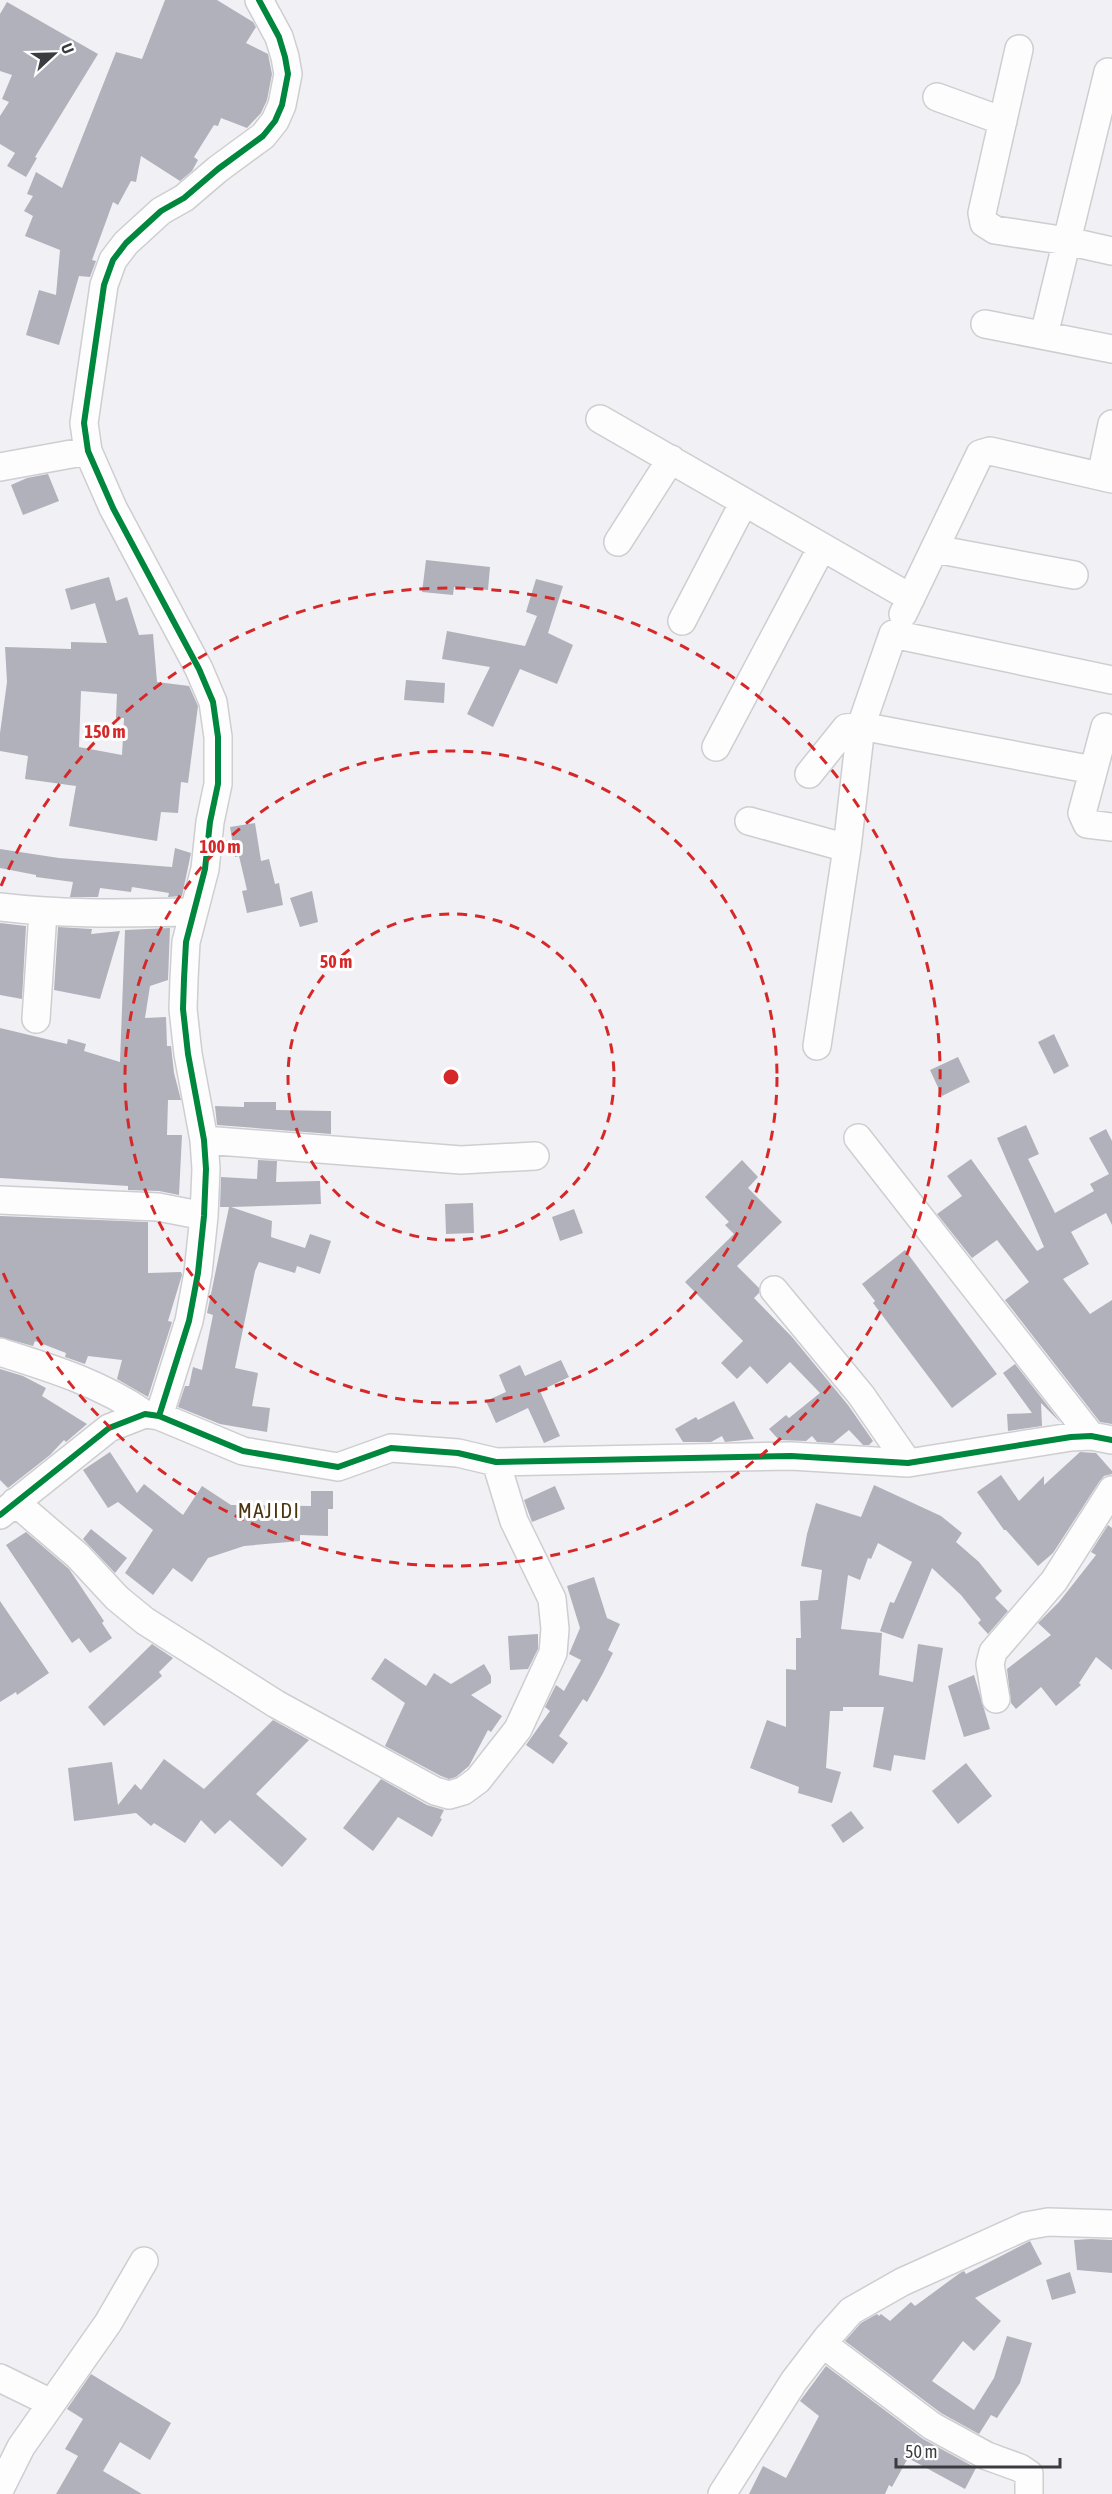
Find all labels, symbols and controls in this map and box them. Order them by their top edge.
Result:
north arrow [24,24,84,84]
text: U [58,41,78,56]
text: 150 m [85,721,125,742]
text: 100 m [200,836,240,857]
text: 50 m [320,951,352,972]
centre of rings [441,1067,461,1087]
district label: MAJIDI [238,1498,300,1522]
scale bar [896,2431,1060,2469]
text: 50 m [905,2441,937,2462]

